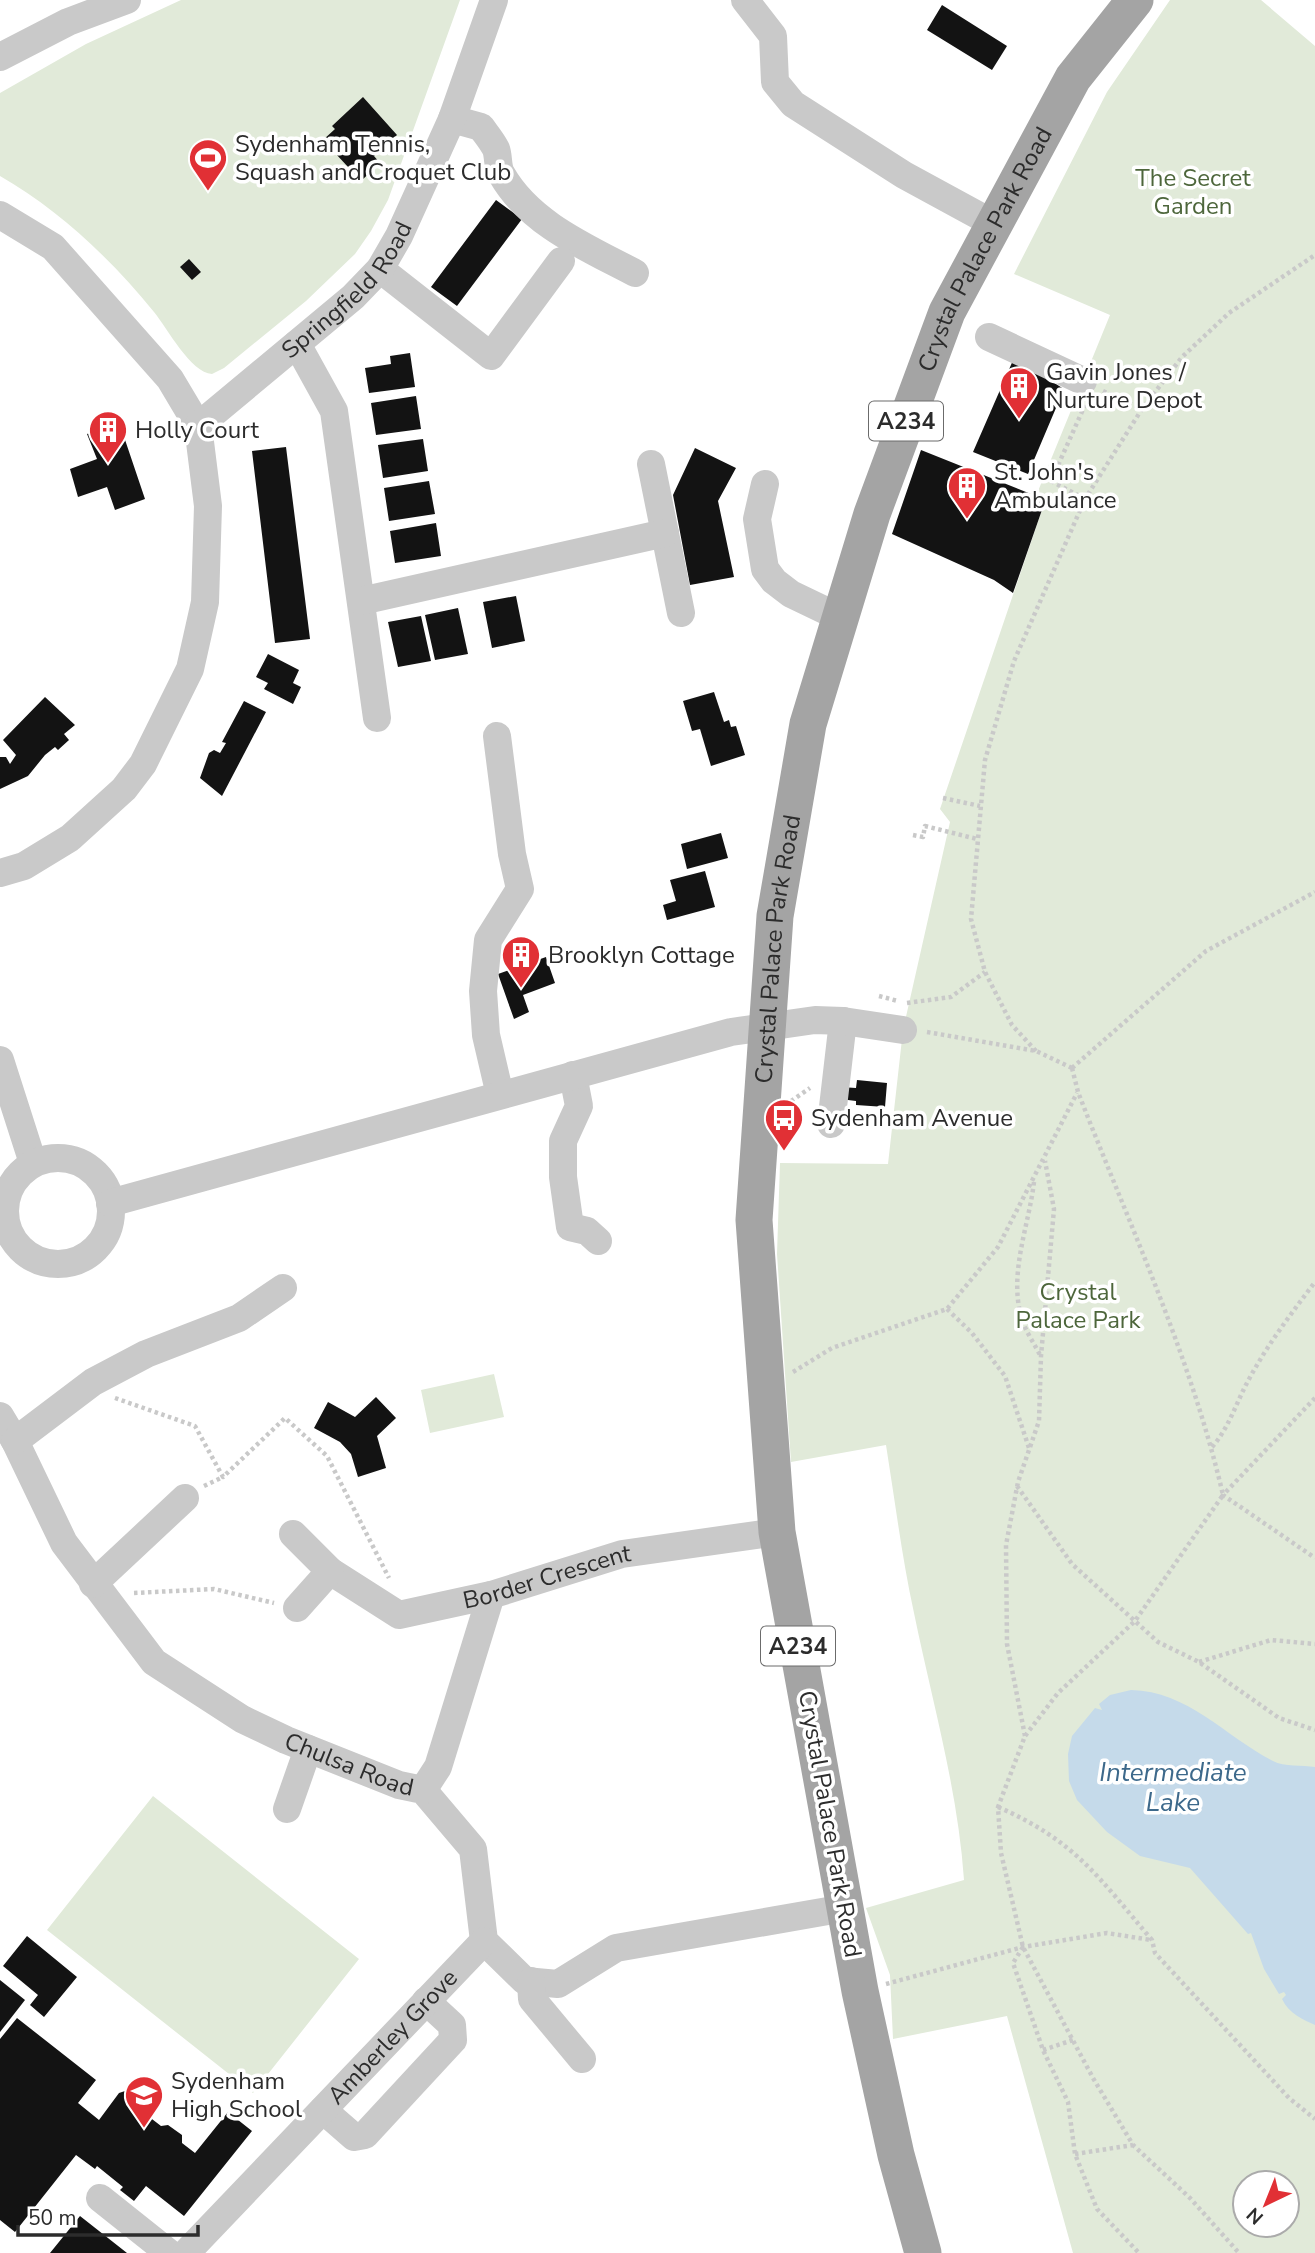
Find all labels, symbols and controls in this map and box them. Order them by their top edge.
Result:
street label: Crystal Palace Park Road [910,121,1060,376]
place label: Sydenham Tennis, Squash and Croquet Club [235,128,511,188]
sports icon: Sydenham Tennis, Squash and Croquet Club [187,137,229,192]
park label: The Secret Garden [1135,162,1251,222]
street label: Springfield Road [275,216,419,366]
place label: Gavin Jones / Nurture Depot [1046,356,1202,416]
building icon: Gavin Jones / Nurture Depot [998,365,1040,420]
road number: A234 [869,402,943,440]
building icon: Holly Court [87,409,129,464]
place label: Holly Court [135,414,259,446]
place label: St. John's Ambulance [994,456,1117,516]
building icon: St. John's Ambulance [946,465,988,520]
street label: Crystal Palace Park Road [747,812,808,1085]
building icon: Brooklyn Cottage [500,934,542,989]
place label: Brooklyn Cottage [548,939,735,971]
bus stop icon: Sydenham Avenue [763,1097,805,1152]
place label: Sydenham Avenue [811,1102,1013,1134]
park label: Crystal Palace Park [1016,1276,1141,1336]
street label: Border Crescent [460,1537,633,1617]
road number: A234 [761,1626,835,1666]
street label: Crystal Palace Park Road [791,1688,869,1960]
street label: Chulsa Road [280,1725,417,1804]
water label: Intermediate Lake [1099,1755,1247,1820]
street label: Amberley Grove [320,1962,465,2111]
place label: Sydenham High School [171,2065,302,2125]
school or university icon: Sydenham High School [123,2074,165,2129]
north arrow [1231,2169,1301,2239]
scale bar [18,2194,198,2238]
text: N [1241,2201,1269,2230]
text: 50 m [28,2204,77,2232]

